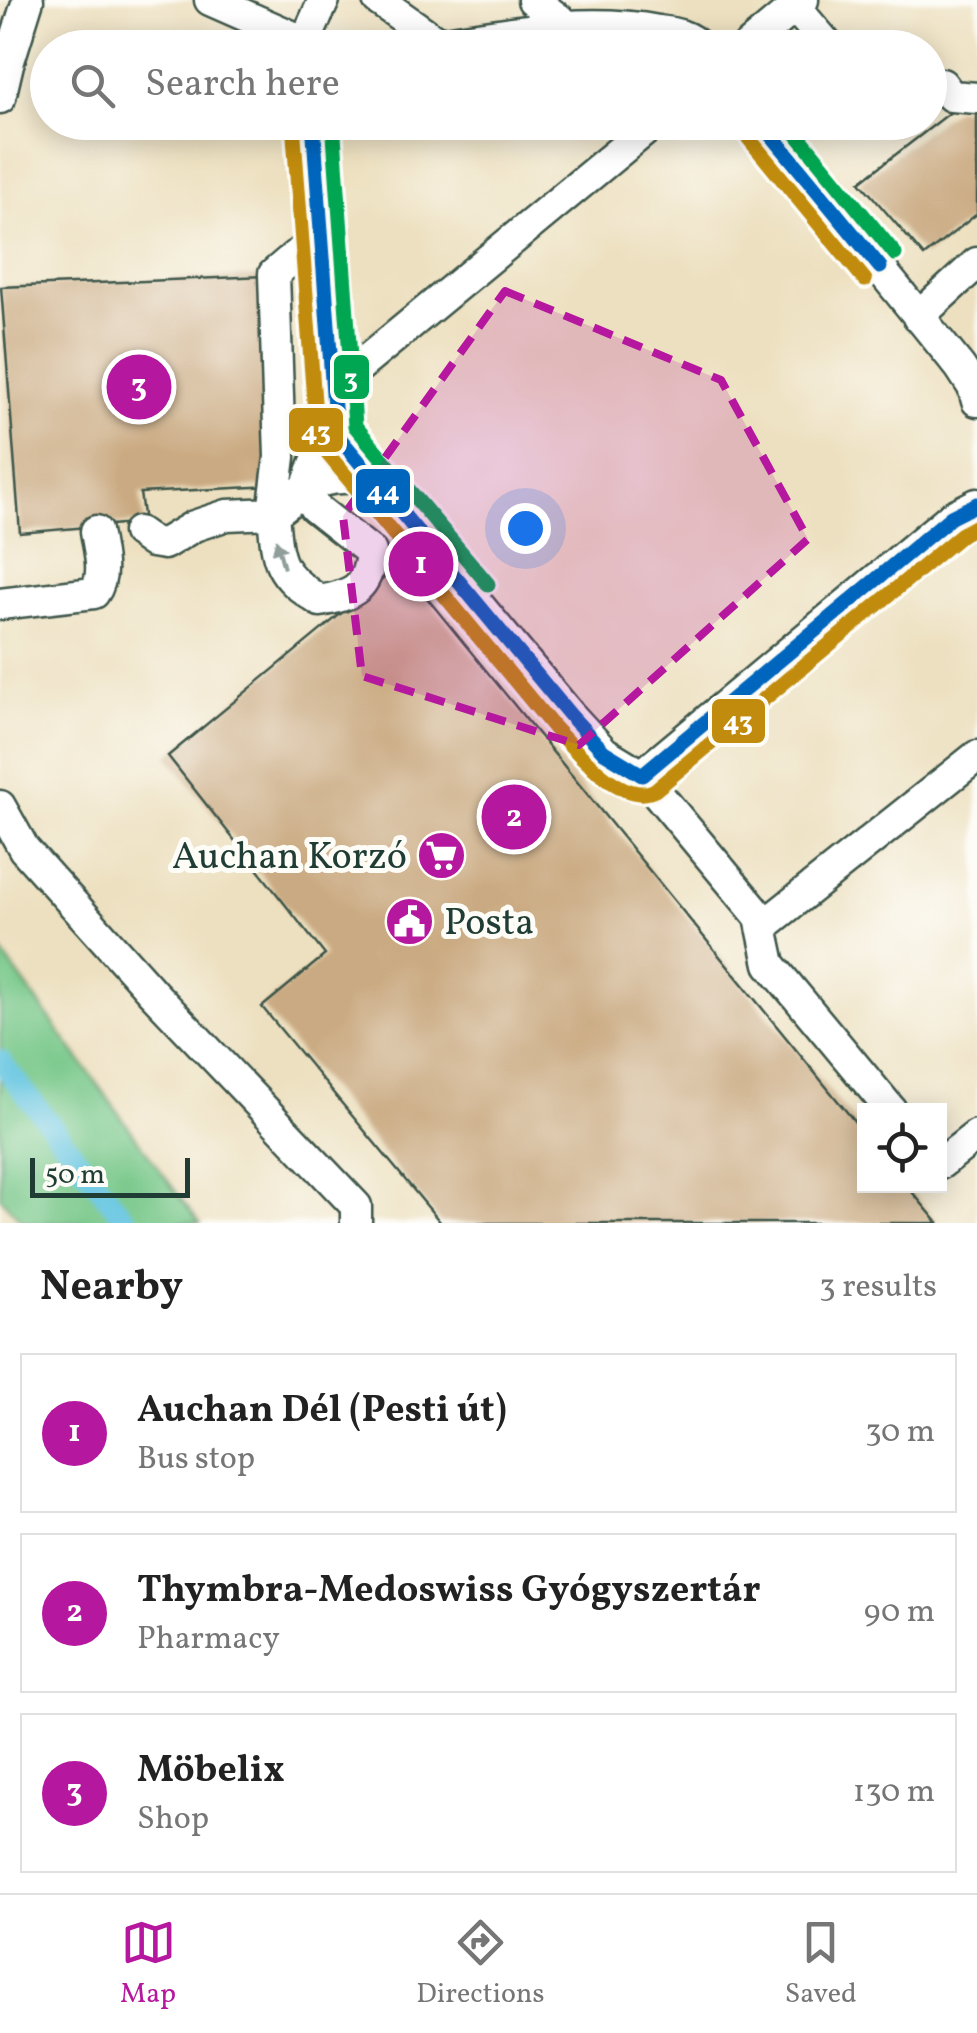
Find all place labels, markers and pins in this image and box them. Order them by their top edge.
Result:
pin: 3 [106,350,172,424]
pin: 1 [388,526,454,602]
pin: 2 [482,780,546,854]
supermarket icon: Auchan Korzó [416,829,468,881]
place label: Auchan Korzó [172,832,407,885]
public building icon: Posta [383,895,435,947]
place label: Posta [444,898,534,951]

